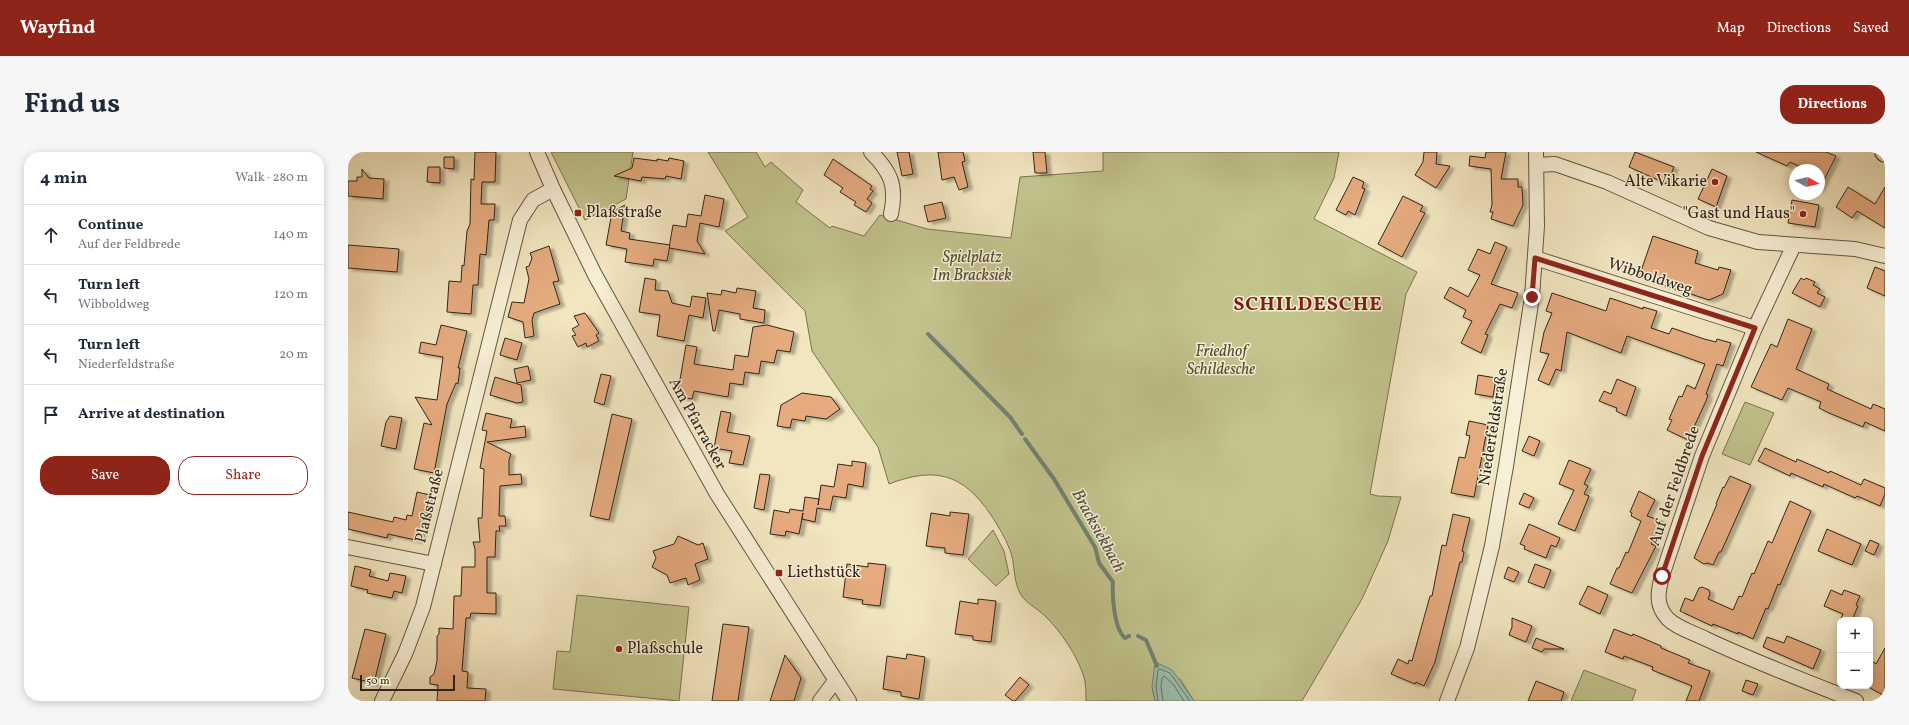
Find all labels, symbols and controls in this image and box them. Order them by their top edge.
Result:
text: Wayfind [20,15,95,41]
text: Map [1717,19,1745,38]
text: Directions [1767,19,1831,38]
text: Saved [1853,19,1889,38]
text: Find us [24,85,120,124]
button: Directions [1780,85,1885,124]
north arrow [1789,164,1825,200]
text: 4 min [40,167,87,190]
text: Walk · 280 m [235,169,308,187]
place label: Alte Vikarie [1624,171,1707,193]
marker: Alte Vikarie [1710,177,1720,187]
place label: Plaßstraße [586,202,662,224]
place label: "Gast und Haus" [1682,203,1795,225]
marker: Plaßstraße [573,208,583,218]
marker: "Gast und Haus" [1798,209,1808,219]
text: Continue [78,215,143,236]
icon: ahead [40,224,62,246]
text: 140 m [274,226,308,244]
text: Auf der Feldbrede [78,236,180,254]
park label: Spielplatz Im Bracksiek [932,247,1012,287]
street label: Wibboldweg [1605,253,1695,301]
text: Turn left [78,275,140,296]
icon: left [40,284,62,306]
text: 120 m [274,286,308,304]
route end [1523,288,1541,306]
district label: SCHILDESCHE [1233,291,1383,319]
text: Wibboldweg [78,296,149,314]
text: Turn left [78,335,140,356]
park label: Friedhof Schildesche [1187,341,1255,381]
icon: left [40,344,62,366]
text: 20 m [279,346,308,364]
text: Niederfeldstraße [78,356,174,374]
street label: Niederfeldstraße [1474,367,1514,487]
street label: Am Pfarracker [663,374,732,474]
icon: arrive [40,404,62,426]
text: Arrive at destination [78,404,225,425]
street label: Auf der Feldbrede [1644,423,1706,549]
button: Save [40,456,170,495]
button: Share [178,456,308,495]
street label: Plaßstraße [410,467,450,545]
water label: Bracksiekbach [1066,485,1130,577]
place label: Liethstück [787,562,861,584]
route start [1653,567,1671,585]
marker: Liethstück [774,568,784,578]
map controls [1837,617,1873,689]
button: + [1837,617,1873,653]
place label: Plaßschule [627,638,703,660]
marker: Plaßschule [614,644,624,654]
button: − [1837,653,1873,689]
scale bar [360,673,455,692]
text: 50 m [366,674,390,689]

